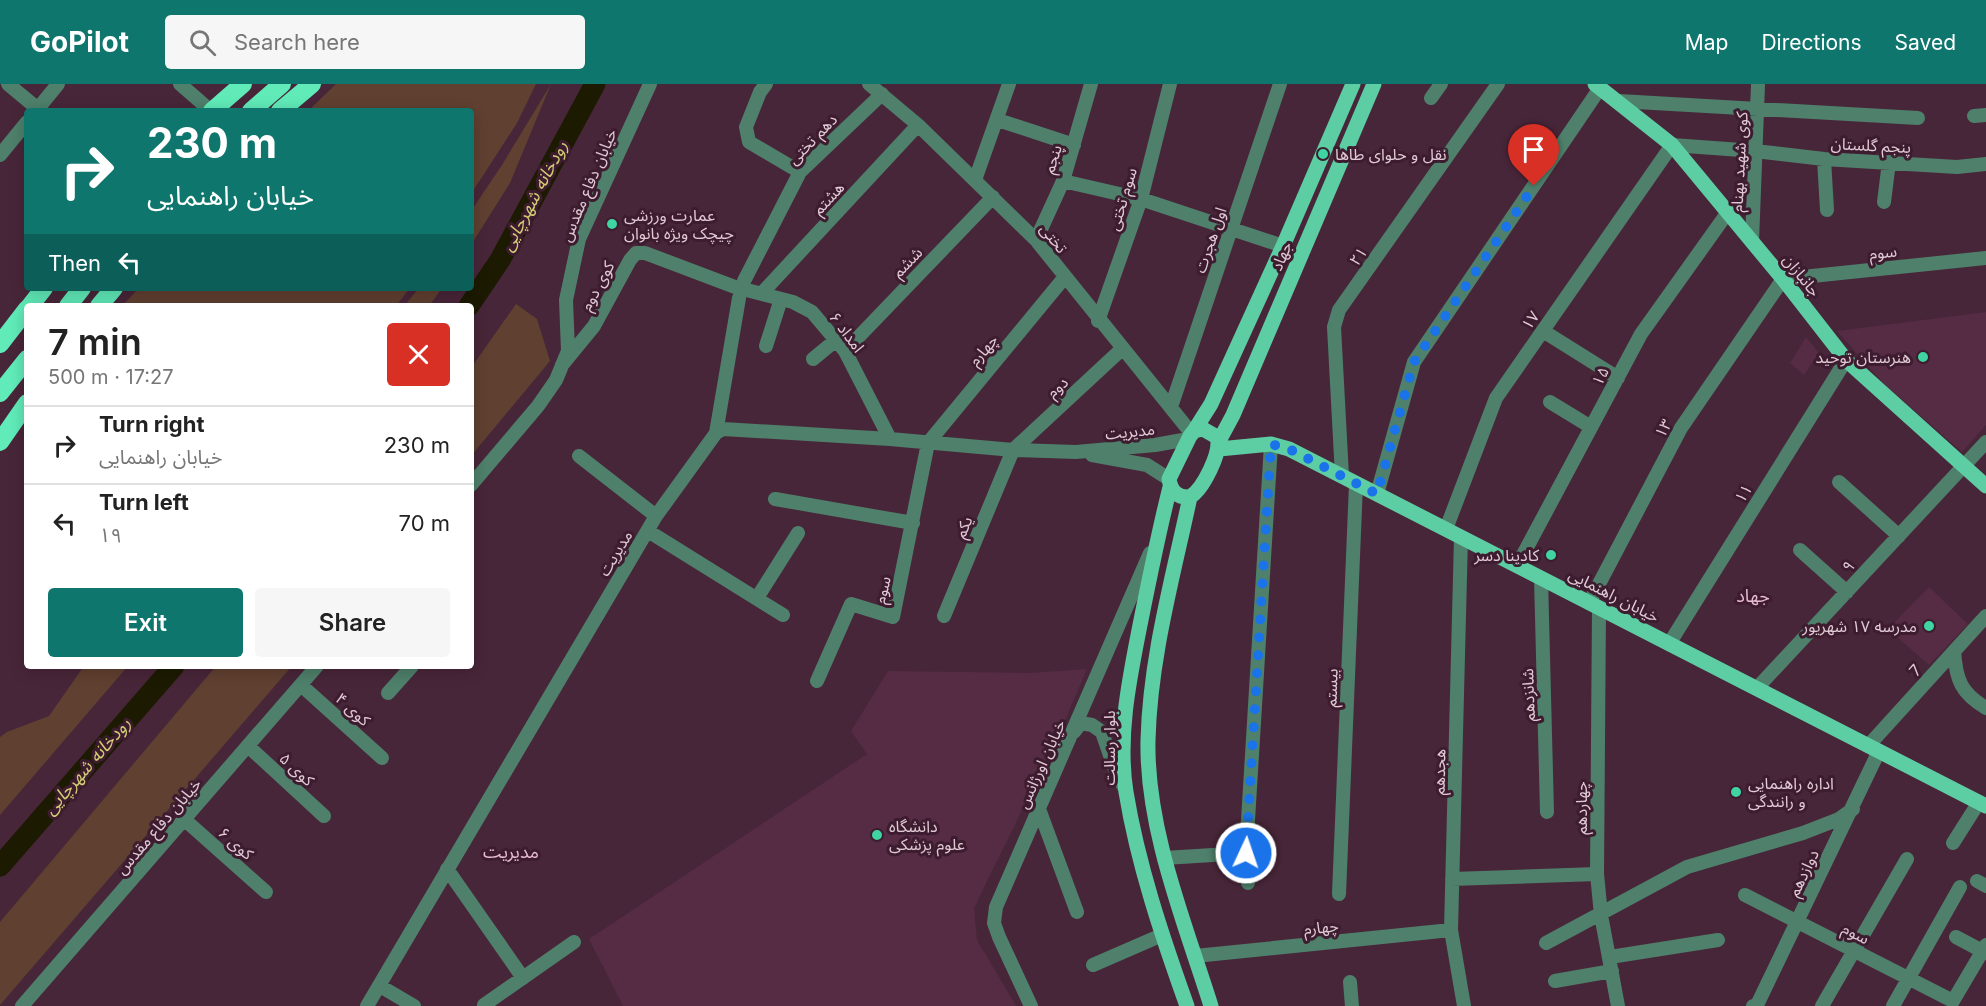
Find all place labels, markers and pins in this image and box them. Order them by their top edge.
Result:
pin [1508,124,1559,186]
place label: نقل و حلوای طاها [1335,144,1447,164]
marker: نقل و حلوای طاها [1316,147,1330,161]
place label: عمارت ورزشی چیچک ویژه بانوان [624,205,734,244]
marker: عمارت ورزشی چیچک ویژه بانوان [605,217,619,231]
place label: هنرستان توحید [1816,347,1911,367]
marker: هنرستان توحید [1916,350,1930,364]
place label: کادینا دسر [1473,545,1539,565]
marker: کادینا دسر [1544,548,1558,562]
place label: مدرسه ۱۷ شهریور [1801,616,1917,636]
marker: مدرسه ۱۷ شهریور [1922,619,1936,633]
place label: اداره راهنمایی و رانندگی [1748,773,1834,811]
marker: اداره راهنمایی و رانندگی [1729,785,1743,799]
place label: دانشگاه علوم پزشکی [889,816,965,857]
marker: دانشگاه علوم پزشکی [870,828,884,842]

